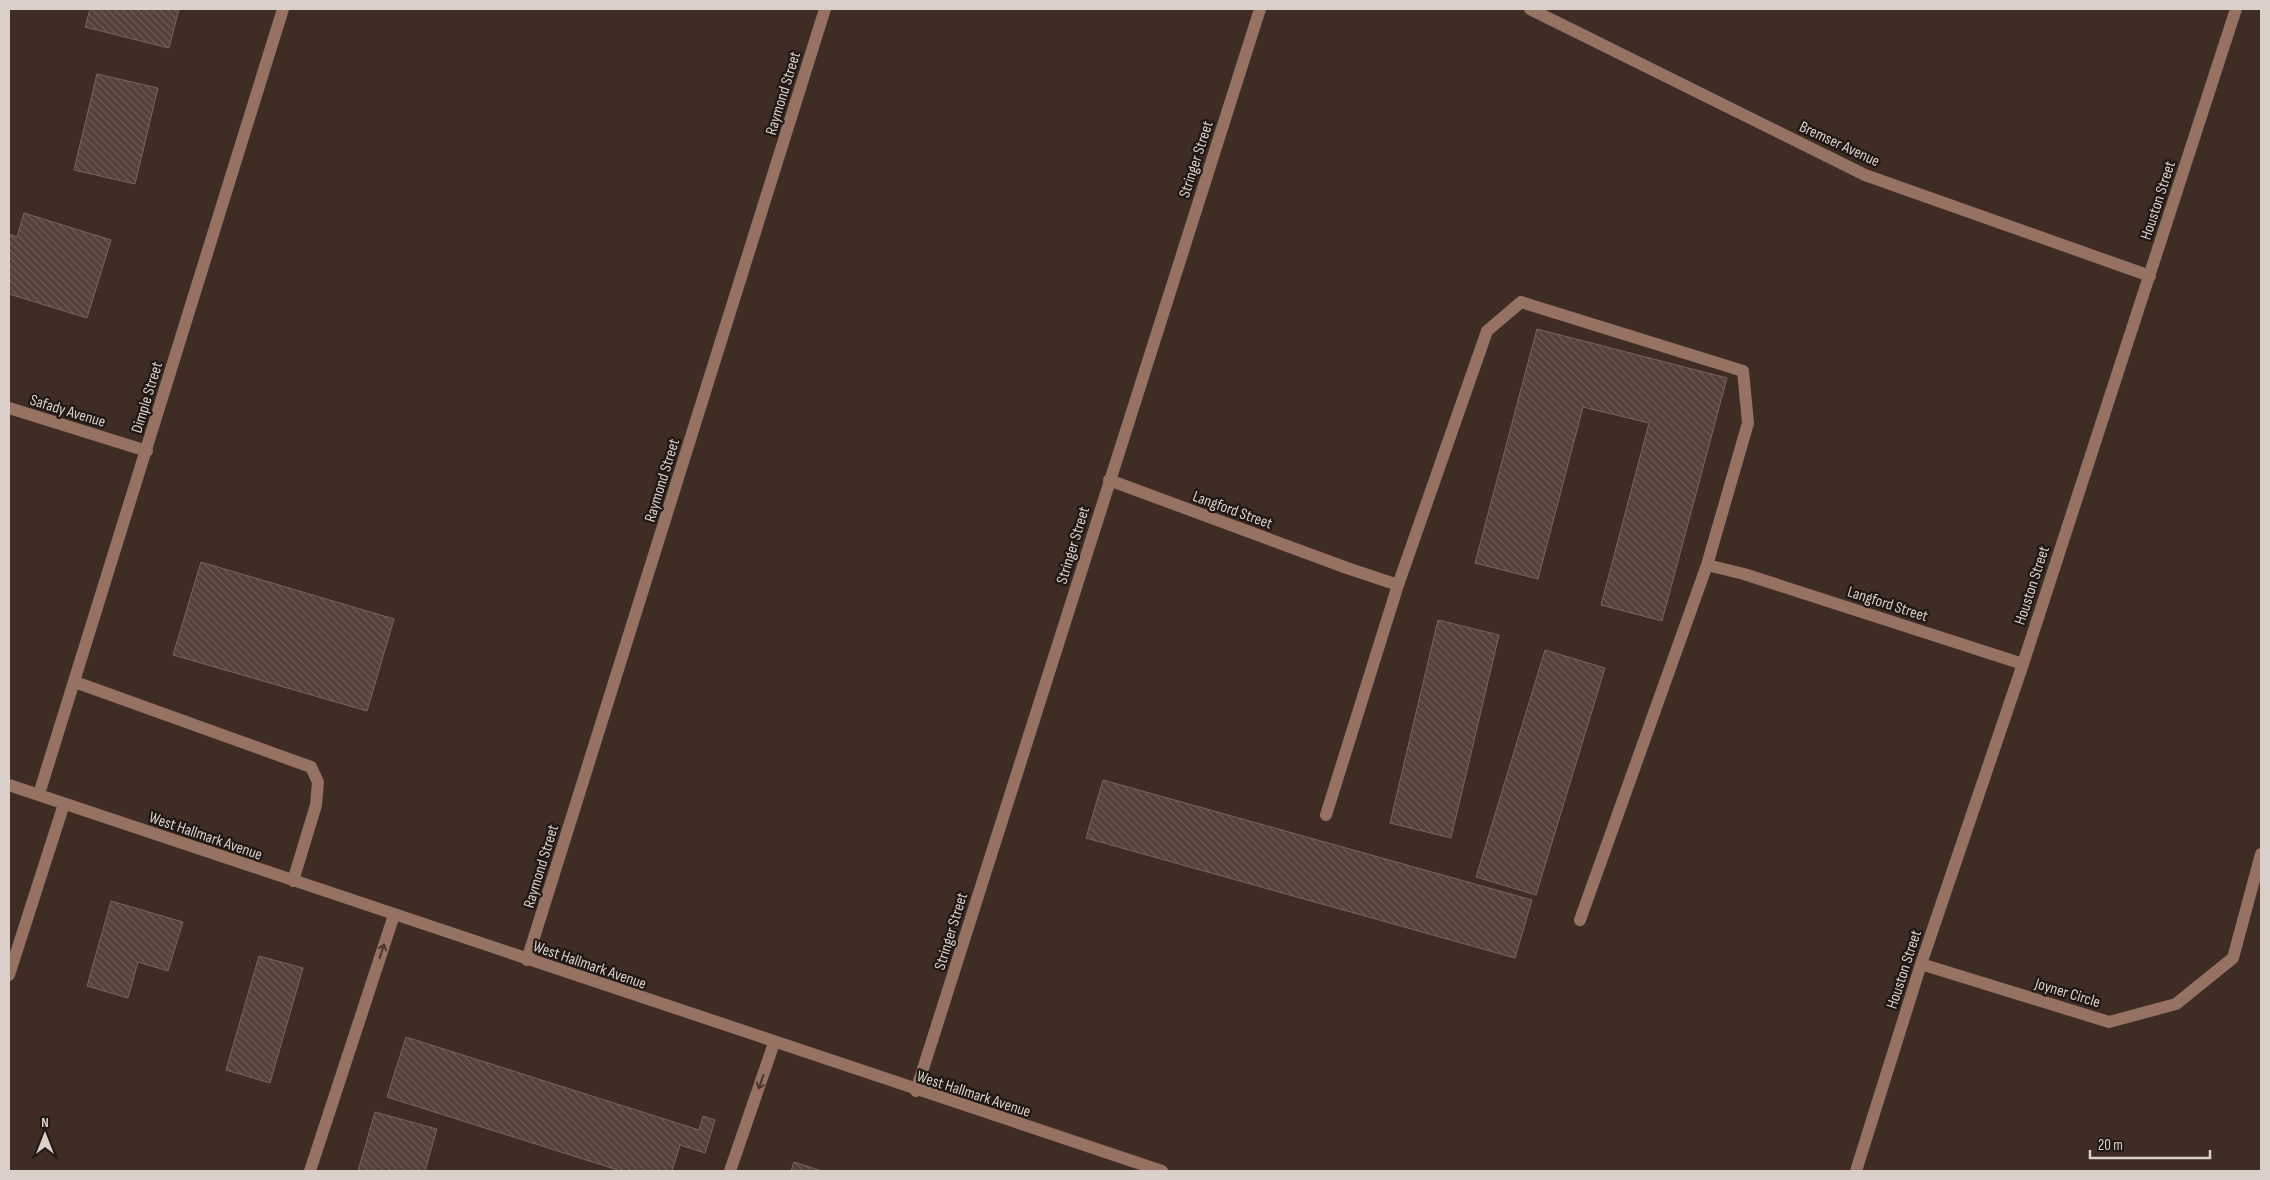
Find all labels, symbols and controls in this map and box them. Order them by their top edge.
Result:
street label: Raymond Street [762,49,805,137]
street label: Bremser Avenue [1796,117,1883,171]
street label: Stringer Street [1175,118,1218,200]
street label: Houston Street [2137,159,2180,242]
street label: Dimple Street [128,359,167,435]
street label: Safady Avenue [27,391,108,432]
street label: Raymond Street [641,436,684,524]
street label: Langford Street [1190,487,1275,534]
street label: Stringer Street [1053,504,1094,586]
street label: Houston Street [2011,544,2054,627]
street label: Langford Street [1845,582,1930,626]
street label: West Hallmark Avenue [146,808,265,865]
street label: Raymond Street [520,822,563,910]
street label: Stringer Street [931,890,972,972]
street label: Houston Street [1883,928,1926,1011]
street label: West Hallmark Avenue [530,937,649,994]
one-way arrow [378,944,387,959]
street label: Joyner Circle [2032,974,2103,1012]
street label: West Hallmark Avenue [914,1067,1033,1122]
one-way arrow [756,1074,765,1089]
north arrow [20,1110,70,1160]
text: N [41,1114,49,1131]
scale bar [2090,1128,2210,1160]
text: 20 m [2098,1136,2123,1155]

